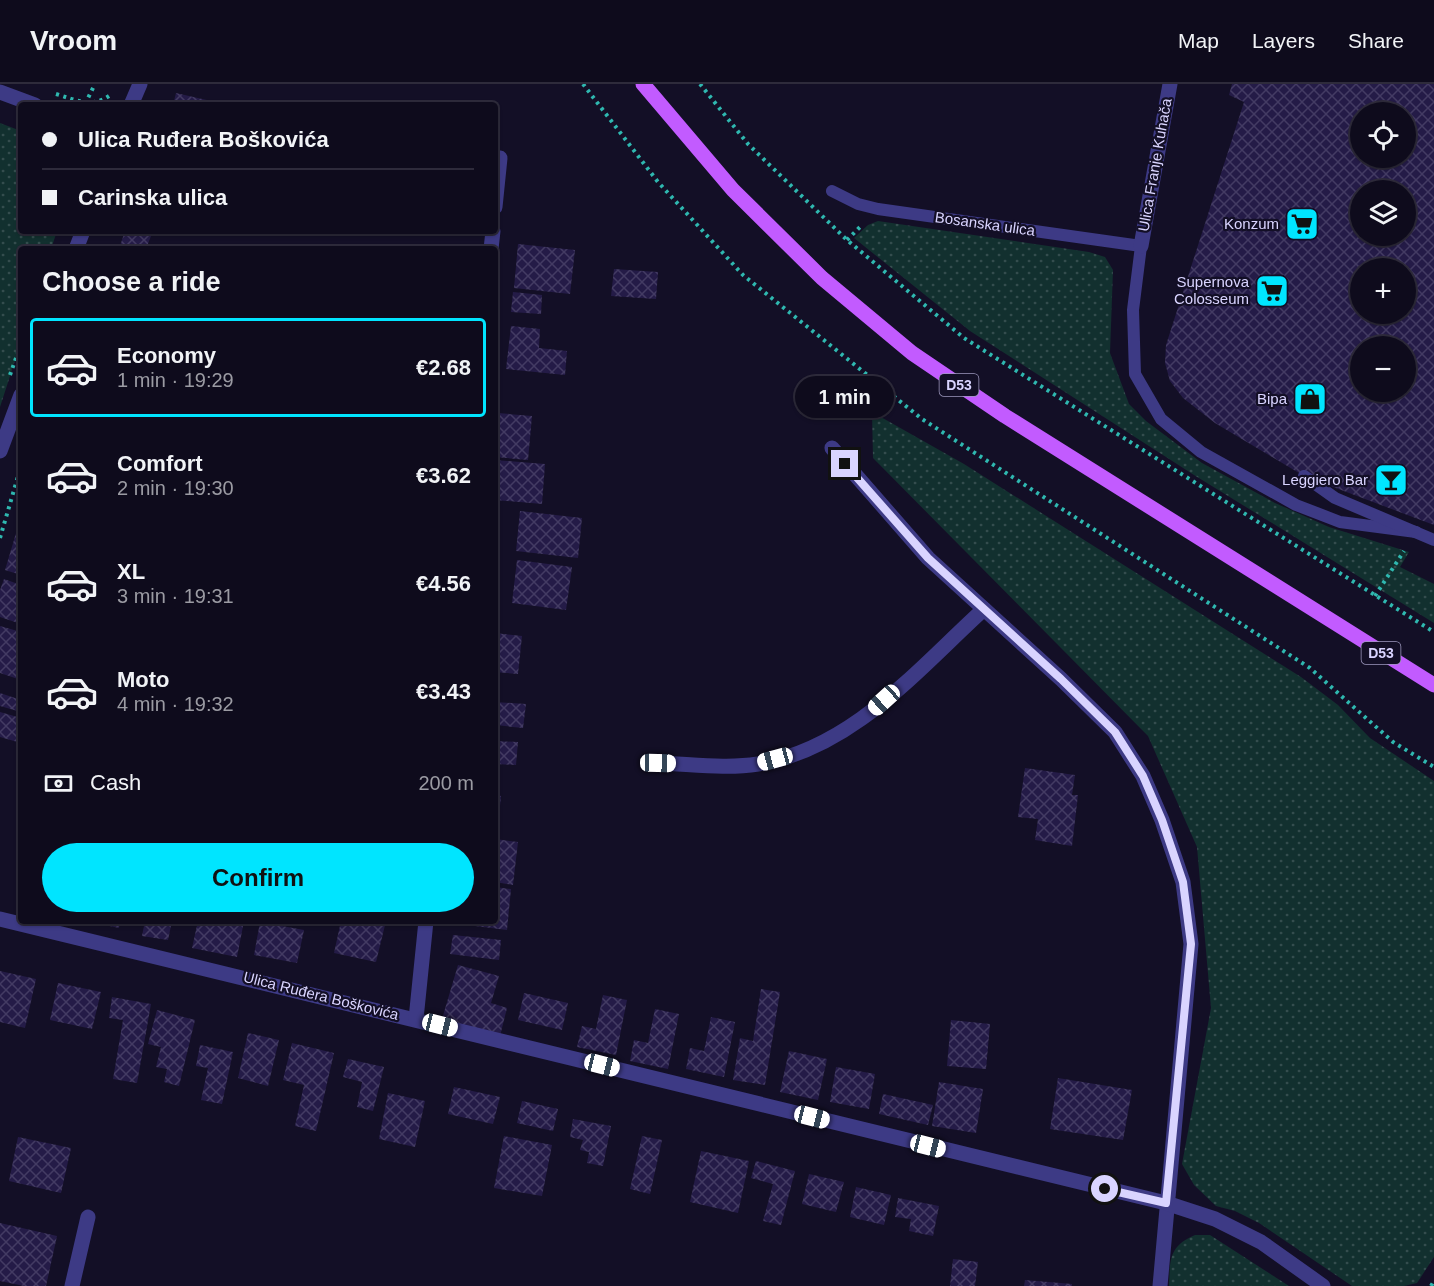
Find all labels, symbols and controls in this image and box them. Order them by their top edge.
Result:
text: Vroom [30,25,117,56]
text: Map [1178,29,1219,52]
text: Layers [1252,29,1315,52]
text: Share [1348,29,1404,52]
street label: Ulica Franje Kuhača [1134,96,1175,233]
map controls [1350,102,1416,402]
button: locate [1350,102,1416,168]
text: Ulica Ruđera Boškovića [78,127,329,152]
button: layers [1350,180,1416,246]
text: Carinska ulica [78,185,227,210]
supermarket icon: Konzum [1284,206,1320,242]
street label: Bosanska ulica [934,208,1037,239]
place label: Konzum [1224,215,1279,232]
button: + [1350,258,1416,324]
text: Choose a ride [42,267,221,297]
place label: Supernova Colosseum [1174,273,1250,307]
supermarket icon: Supernova Colosseum [1254,273,1290,309]
button: − [1350,336,1416,402]
icon: car [45,341,99,395]
text: Economy [117,343,216,368]
text: €2.68 [416,355,471,380]
text: 1 min · 19:29 [117,369,234,391]
road number: D53 [940,374,978,396]
callout: 1 min [796,377,894,419]
shop icon: Bipa [1292,381,1328,417]
text: 1 min [818,386,871,408]
place label: Bipa [1257,390,1288,407]
icon: car [45,449,99,503]
route end [831,450,858,477]
text: Comfort [117,451,203,476]
bar icon: Leggiero Bar [1373,462,1409,498]
text: €3.62 [416,463,471,488]
place label: Leggiero Bar [1282,471,1368,488]
text: 2 min · 19:30 [117,477,234,499]
icon: car [45,557,99,611]
text: XL [117,559,145,584]
text: €4.56 [416,571,471,596]
text: 3 min · 19:31 [117,585,234,607]
road number: D53 [1362,642,1400,664]
icon: car [45,665,99,719]
text: Moto [117,667,170,692]
text: €3.43 [416,679,471,704]
car [865,681,903,719]
text: 4 min · 19:32 [117,693,234,715]
car [755,746,795,772]
car [640,754,676,772]
icon: cash [42,767,75,800]
text: Cash [90,770,141,795]
text: 200 m [418,772,474,794]
button: Confirm [42,843,474,912]
street label: Ulica Ruđera Boškovića [242,968,401,1023]
car [420,1012,460,1038]
car [582,1052,622,1078]
car [792,1104,832,1130]
car [908,1133,948,1159]
route start [1091,1175,1118,1202]

